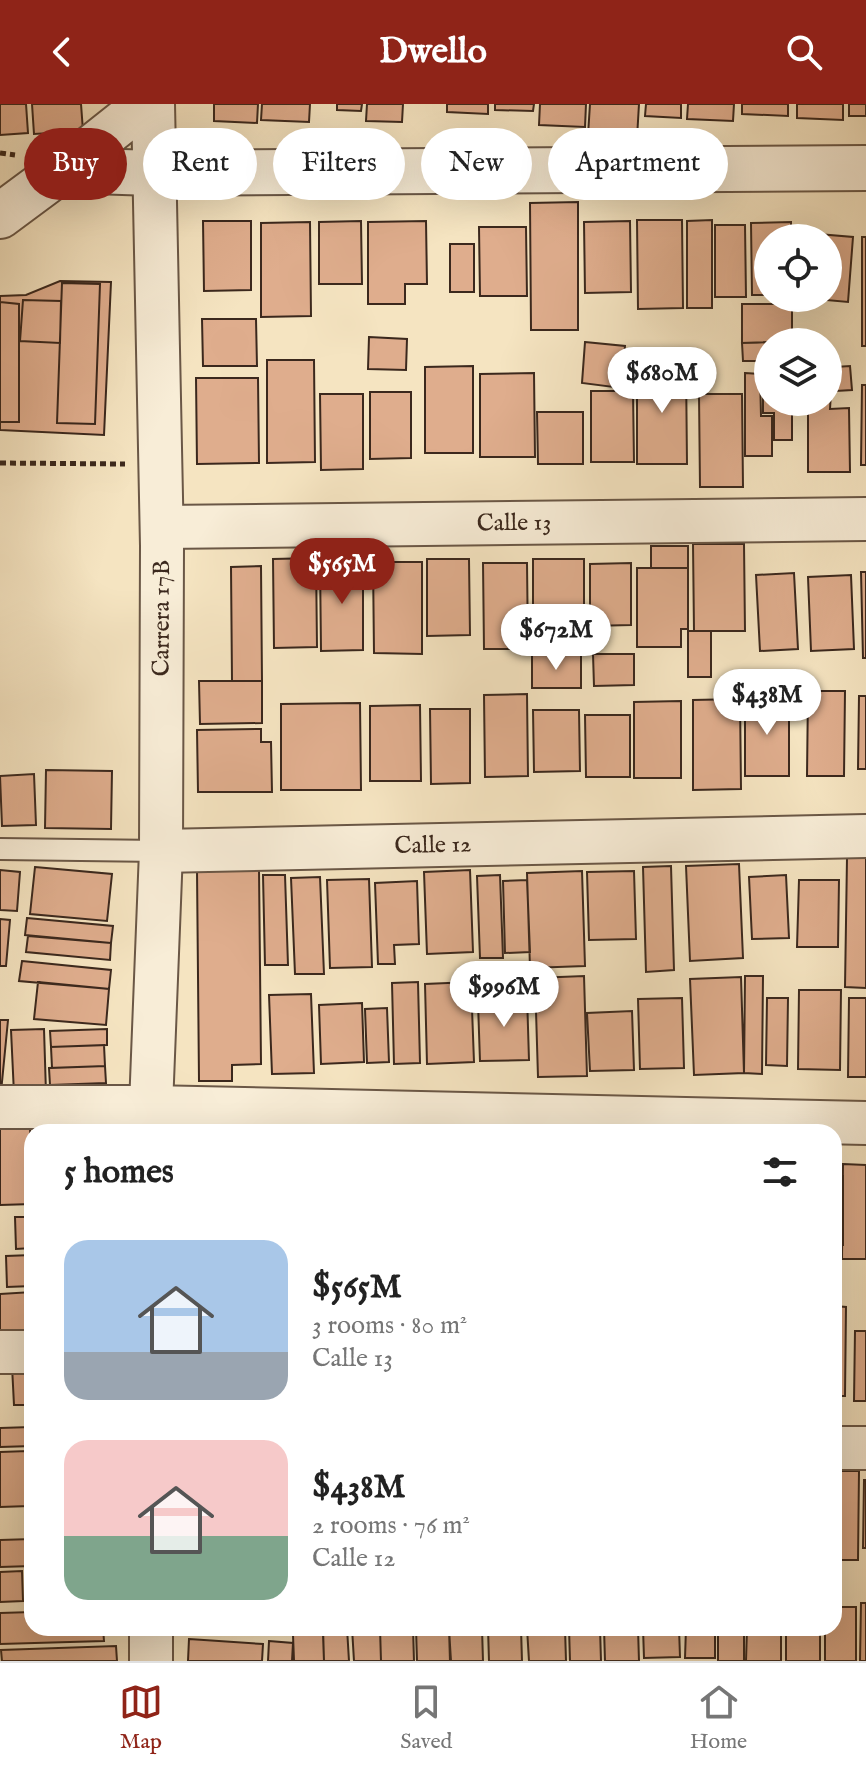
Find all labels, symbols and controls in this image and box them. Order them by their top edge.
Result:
text: Dwello [379,29,487,75]
icon: back [40,30,84,74]
icon: search [782,30,826,74]
chip: Buy [24,128,127,200]
chip: Rent [143,128,257,200]
chip: Filters [273,128,405,200]
chip: New [421,128,532,200]
chip: Apartment [548,128,728,200]
map controls [754,224,842,416]
button: locate [754,224,842,312]
button: layers [754,328,842,416]
pin: $680M [606,347,718,415]
text: $680M [626,356,698,389]
street label: Calle 13 [476,507,552,539]
pin: $565M [286,538,398,606]
text: $565M [308,547,376,580]
street label: Carrera 17B [146,560,177,677]
pin: $672M [500,604,612,672]
text: $672M [519,613,593,646]
pin: $438M [711,669,823,737]
text: $438M [731,678,803,711]
street label: Calle 12 [394,829,472,862]
pin: $996M [448,961,560,1029]
text: $996M [468,970,540,1003]
icon: filters [758,1150,802,1194]
text: 5 homes [64,1151,174,1194]
text: $565M [312,1266,402,1309]
icon: home [128,1272,224,1368]
text: 3 rooms · 80 m² [312,1309,467,1342]
text: Calle 13 [312,1342,393,1375]
text: $438M [312,1466,406,1509]
icon: home [128,1472,224,1568]
text: 2 rooms · 76 m² [312,1509,470,1542]
text: Calle 12 [312,1542,395,1575]
tab: Map [119,1680,163,1756]
tab: Saved [400,1680,452,1756]
tab: Home [690,1680,747,1756]

